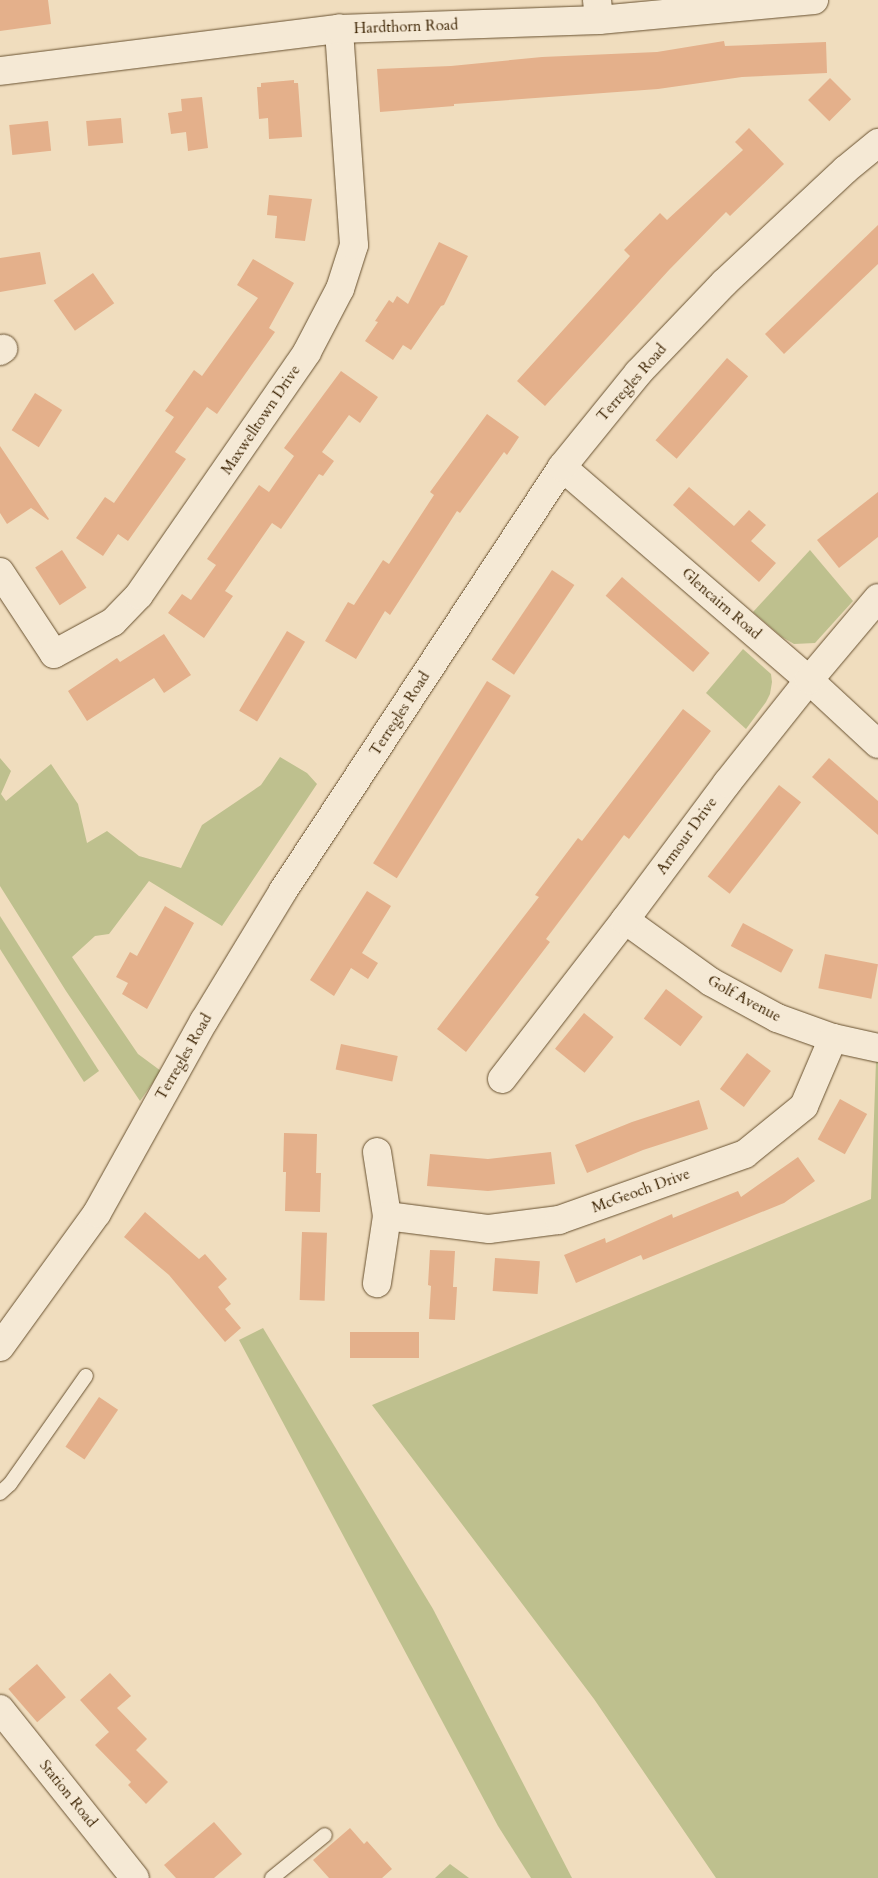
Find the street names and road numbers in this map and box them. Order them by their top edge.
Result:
street label: Hardthorn Road [353,16,459,38]
street label: Terregles Road [594,341,670,425]
street label: Maxwelltown Drive [218,362,304,478]
street label: Glencairn Road [678,565,764,643]
street label: Terregles Road [366,669,434,759]
street label: Armour Drive [653,794,721,878]
street label: Golf Avenue [704,972,784,1026]
street label: Terregles Road [152,1011,216,1103]
street label: McGeoch Drive [589,1165,693,1217]
street label: Station Road [35,1757,101,1831]

